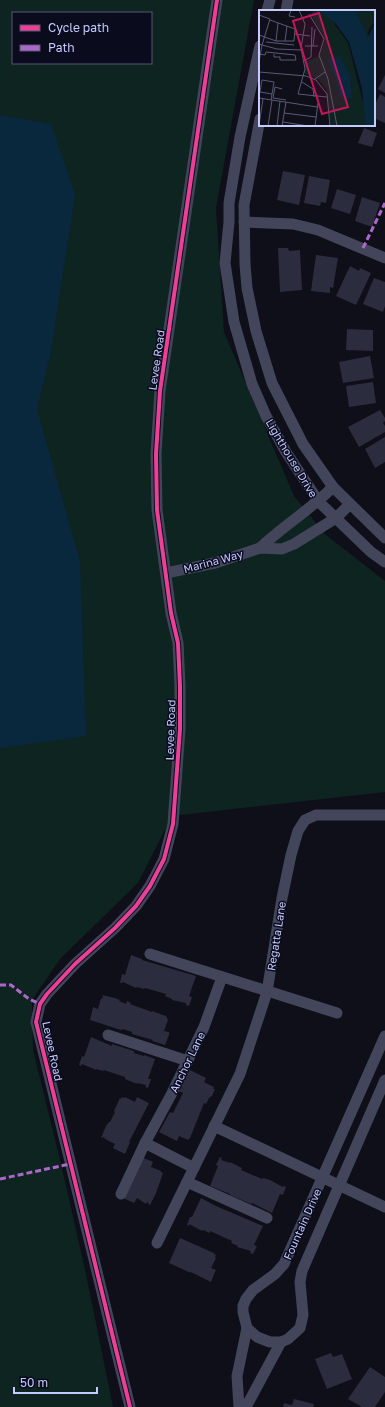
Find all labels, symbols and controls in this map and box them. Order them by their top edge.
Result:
inset map [259,10,375,126]
legend [12,12,152,64]
text: Cycle path [48,20,109,35]
text: Path [48,40,75,55]
street label: Levee Road [145,329,167,391]
street label: Lighthouse Drive [263,416,321,500]
street label: Marina Way [182,547,244,575]
street label: Levee Road [162,699,178,761]
street label: Regatta Lane [264,900,288,972]
street label: Levee Road [40,1020,66,1082]
street label: Anchor Lane [167,1029,207,1095]
street label: Fountain Drive [280,1186,324,1262]
scale bar [14,1369,97,1395]
text: 50 m [20,1375,48,1390]

